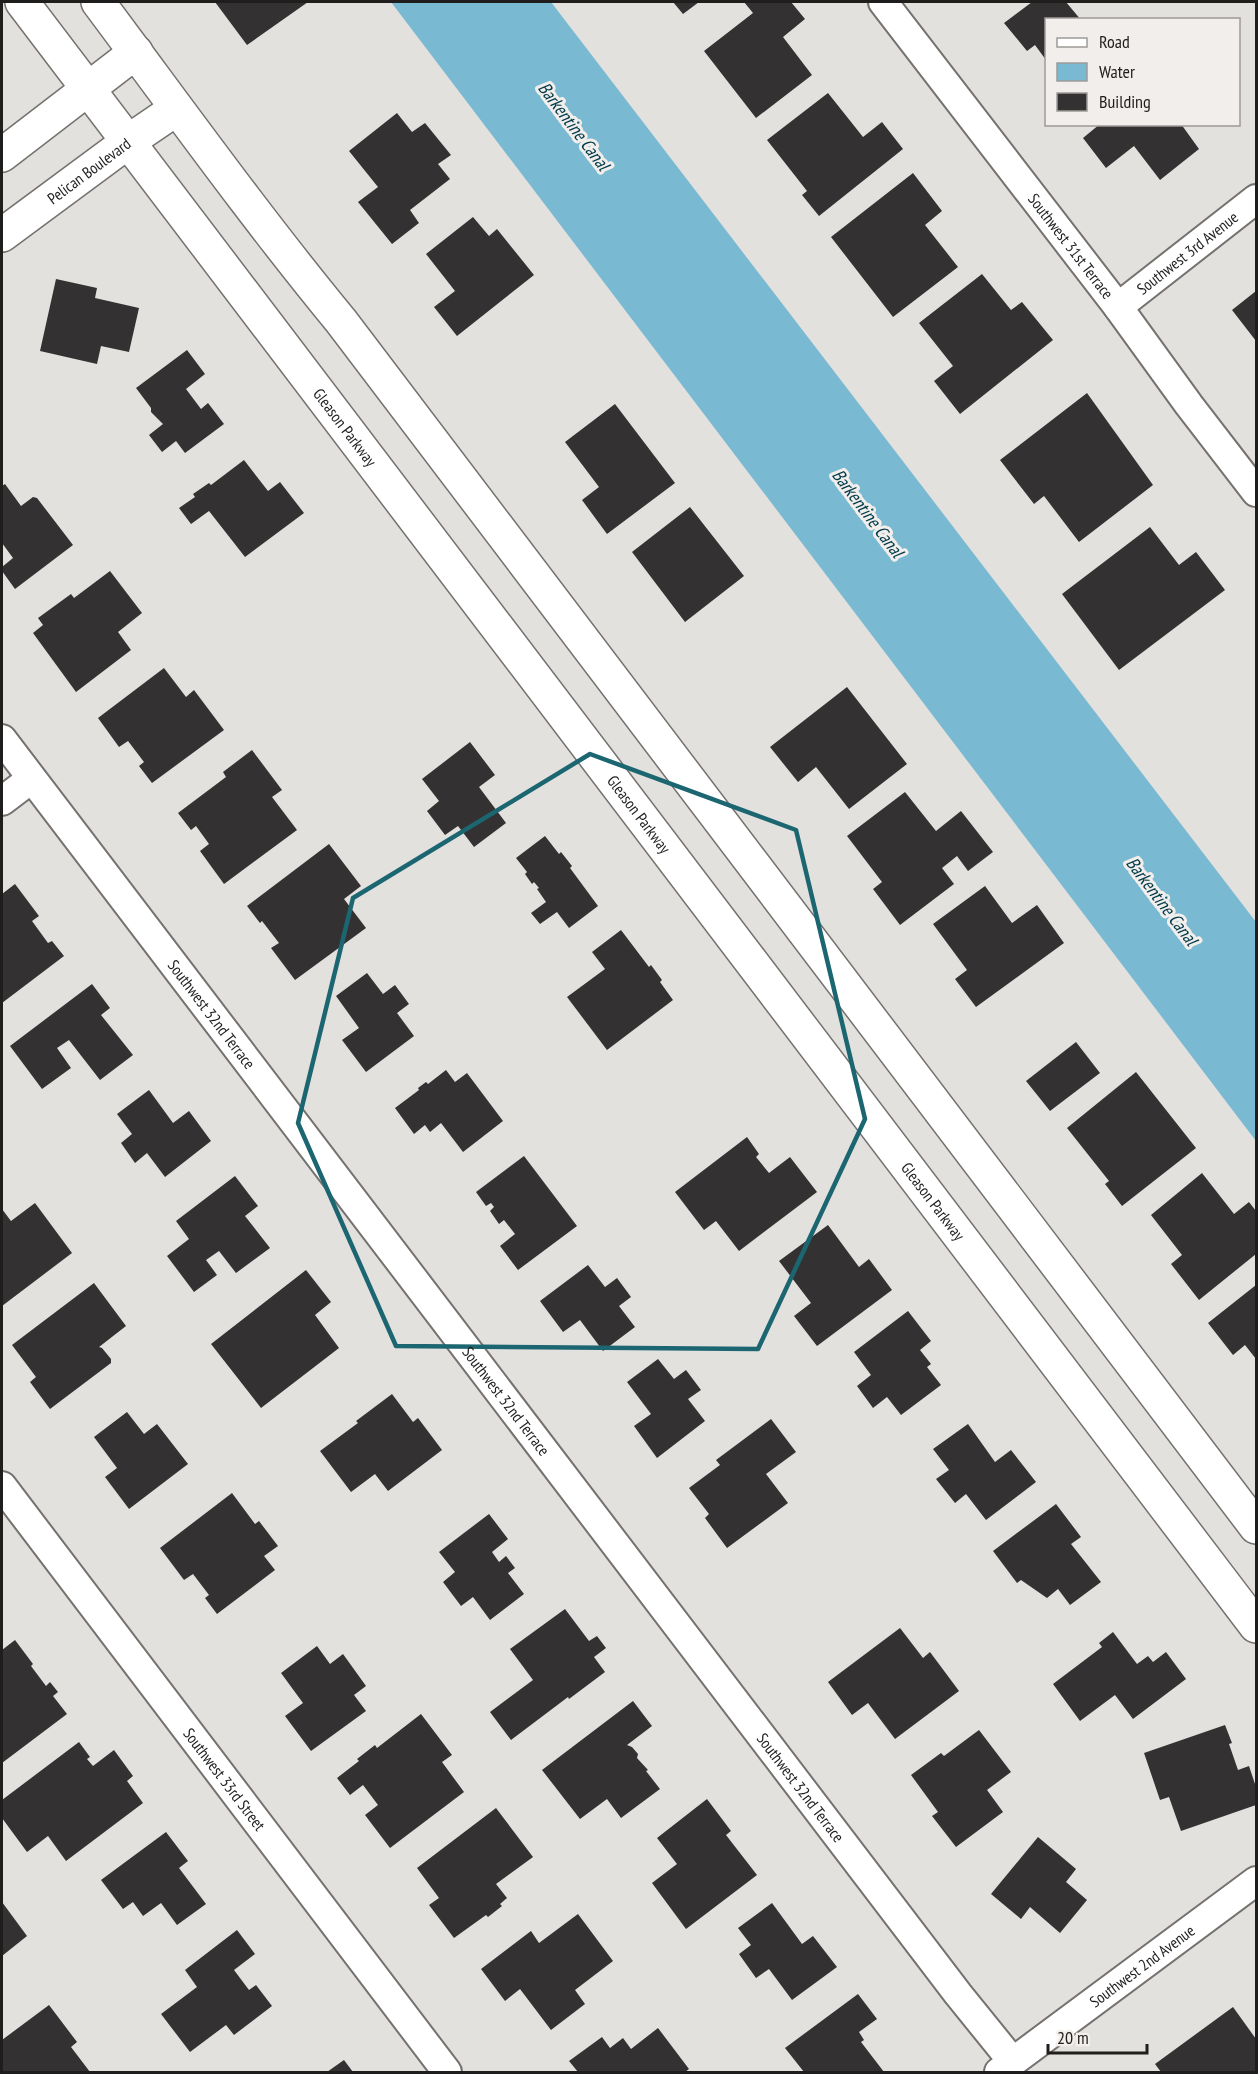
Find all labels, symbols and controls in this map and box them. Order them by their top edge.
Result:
legend [1045,18,1240,126]
text: Road [1099,30,1130,53]
text: Water [1099,60,1135,83]
water label: Barkentine Canal [533,77,616,176]
text: Building [1099,90,1151,113]
street label: Pelican Boulevard [43,133,134,208]
street label: Southwest 31st Terrace [1024,189,1118,303]
street label: Southwest 3rd Avenue [1133,207,1242,299]
street label: Gleason Parkway [309,384,381,470]
water label: Barkentine Canal [827,464,910,563]
street label: Gleason Parkway [603,771,675,857]
water label: Barkentine Canal [1121,852,1204,951]
street label: Southwest 32nd Terrace [164,956,260,1073]
street label: Gleason Parkway [897,1158,969,1244]
street label: Southwest 32nd Terrace [458,1342,554,1459]
street label: Southwest 33rd Street [179,1724,270,1835]
street label: Southwest 32nd Terrace [753,1729,849,1846]
street label: Southwest 2nd Avenue [1085,1920,1198,2011]
scale bar [1048,2017,1147,2055]
text: 20 m [1057,2026,1089,2049]

